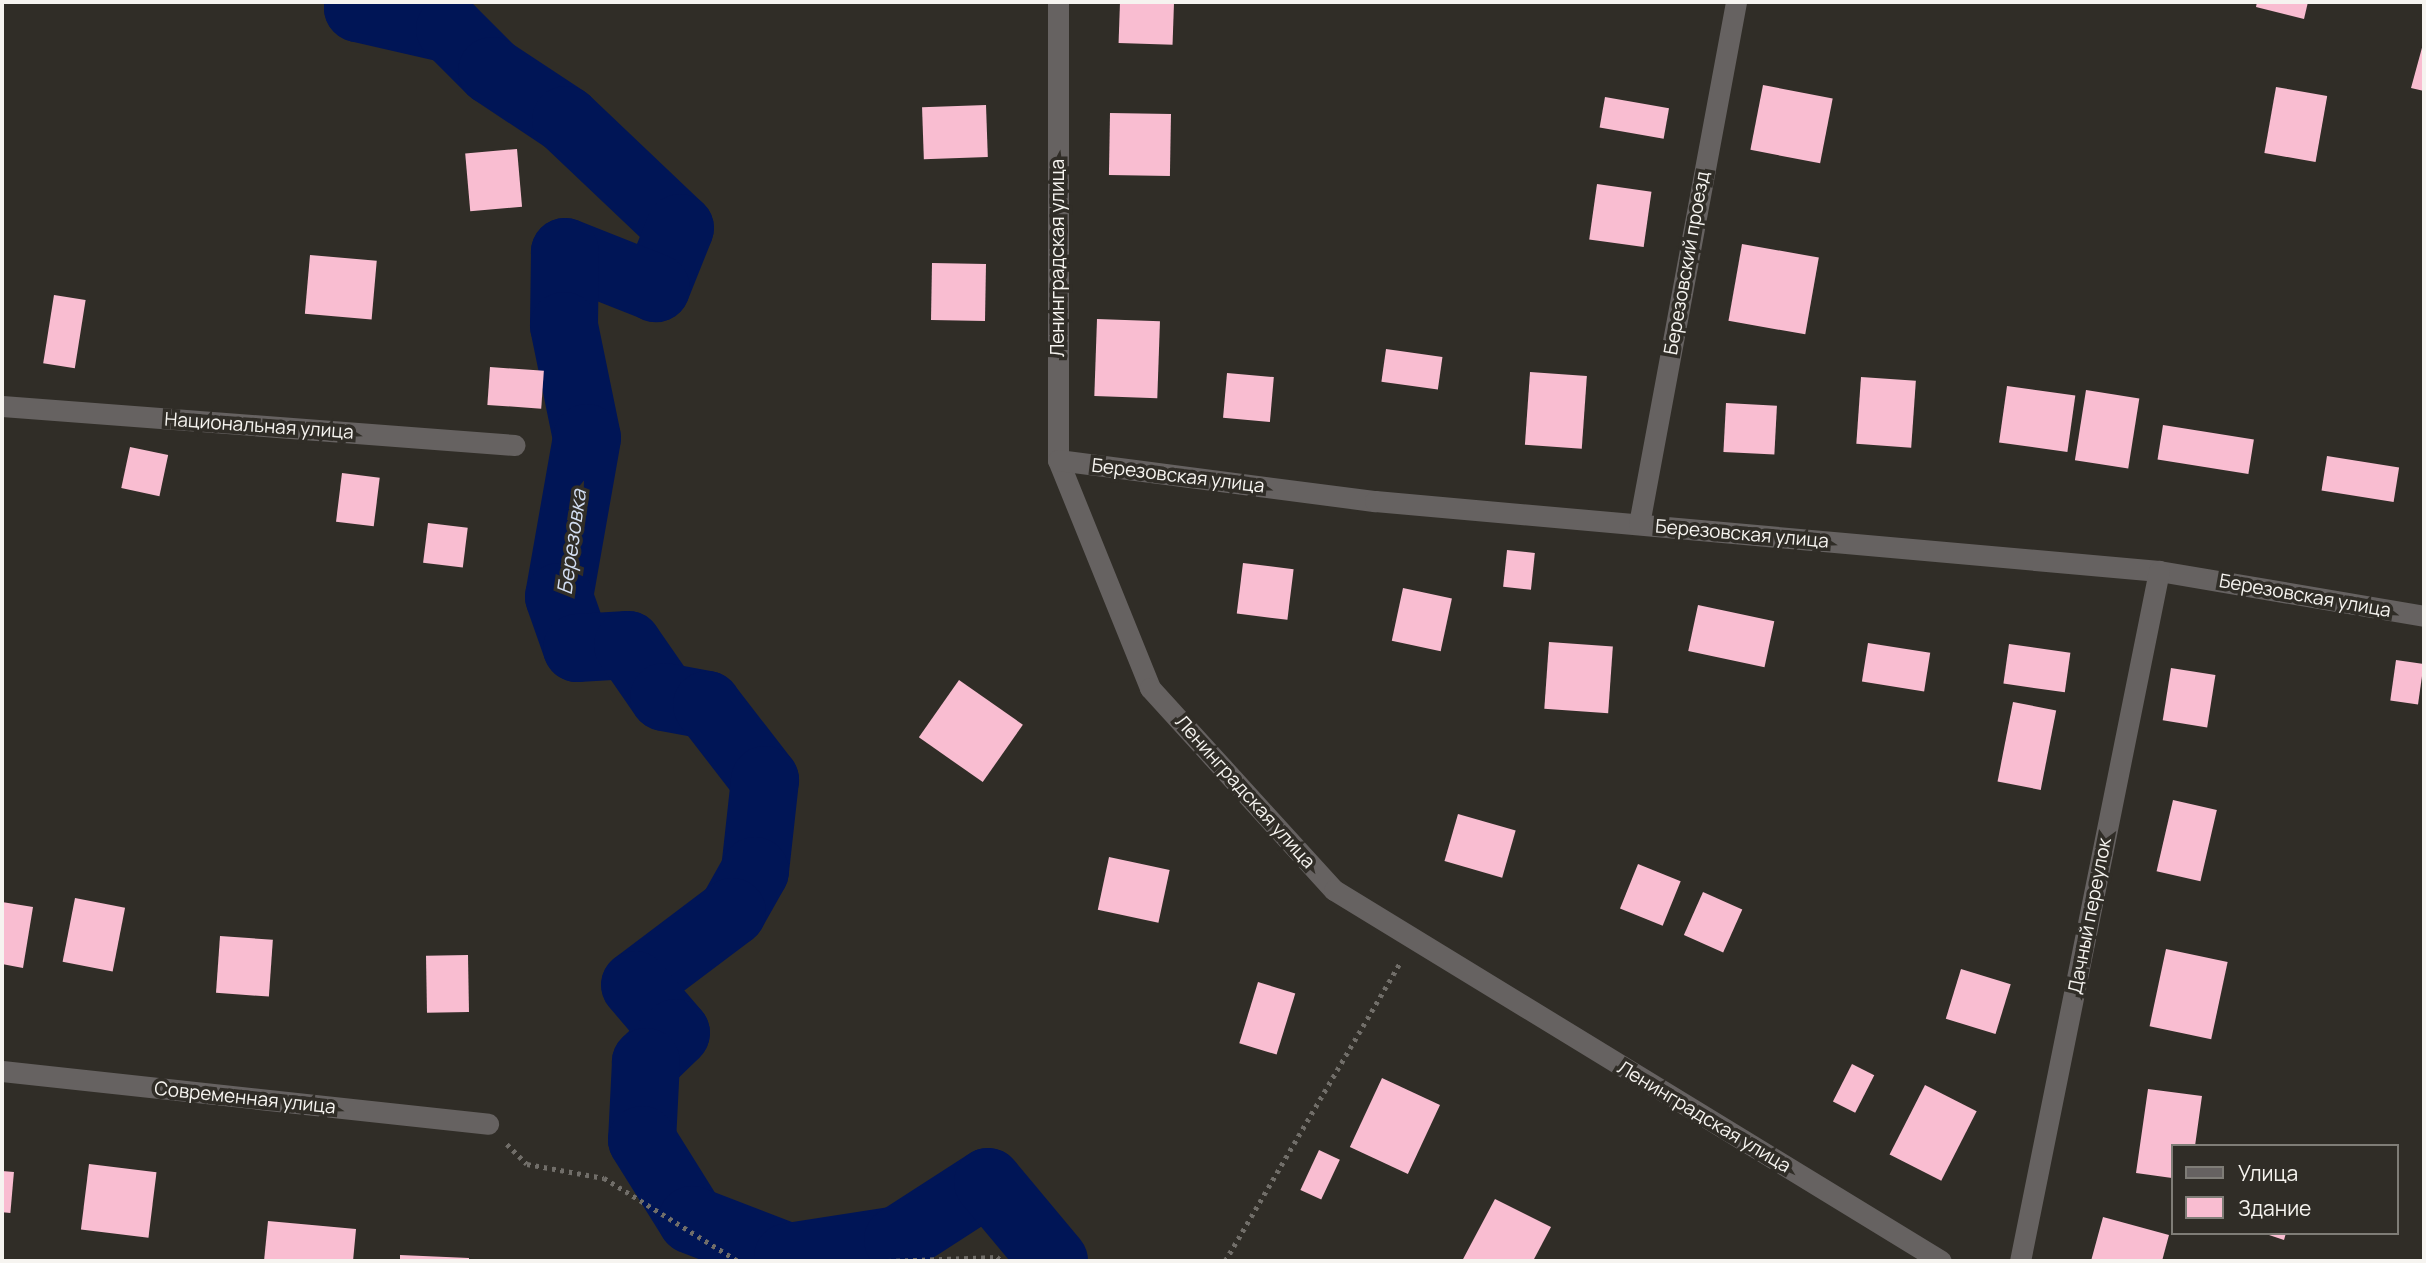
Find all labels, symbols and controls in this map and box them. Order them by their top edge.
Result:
street label: Ленинградская улица [1047,159,1069,357]
street label: Березовский проезд [1660,169,1714,357]
street label: Национальная улица [164,408,354,444]
street label: Березовская улица [1090,454,1266,498]
water label: Березовка [551,488,591,596]
street label: Березовская улица [1654,515,1830,553]
street label: Березовская улица [2217,570,2393,622]
street label: Ленинградская улица [1170,711,1320,873]
street label: Дачный переулок [2064,836,2116,996]
street label: Ленинградская улица [1613,1056,1795,1178]
street label: Современная улица [153,1077,337,1119]
legend [2170,1144,2398,1235]
text: Улица [2238,1159,2298,1187]
text: Здание [2238,1194,2311,1222]

